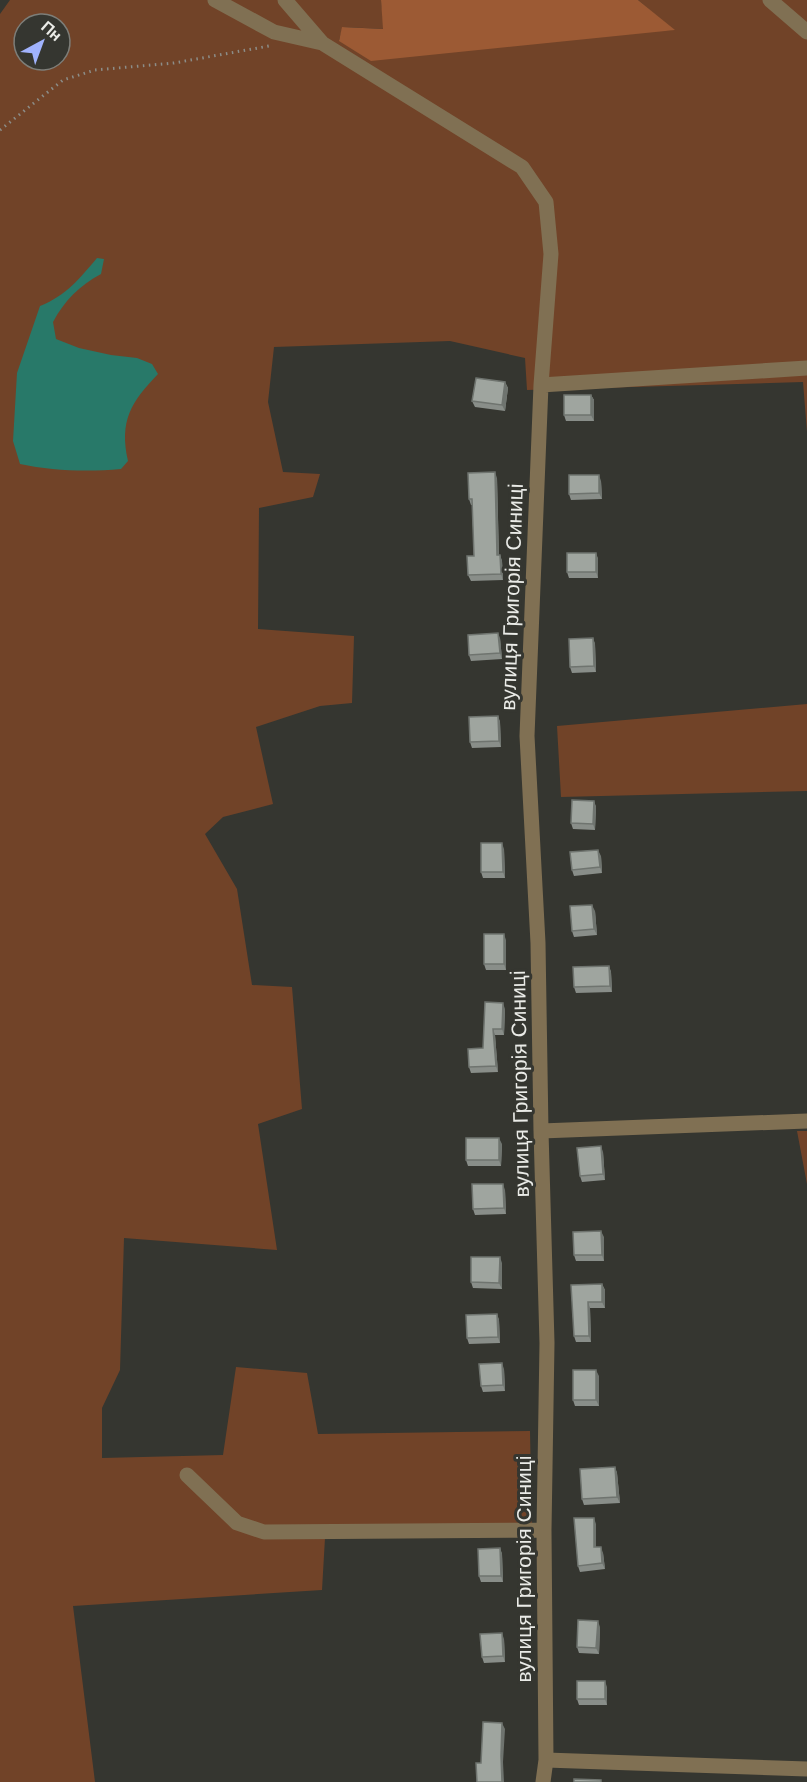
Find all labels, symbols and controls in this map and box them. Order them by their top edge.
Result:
north arrow [12,12,72,72]
text: Пн [38,18,65,44]
street label: вулиця Григорія Синиці [496,483,527,711]
street label: вулиця Григорія Синиці [506,970,533,1198]
street label: вулиця Григорія Синиці [512,1456,535,1682]

